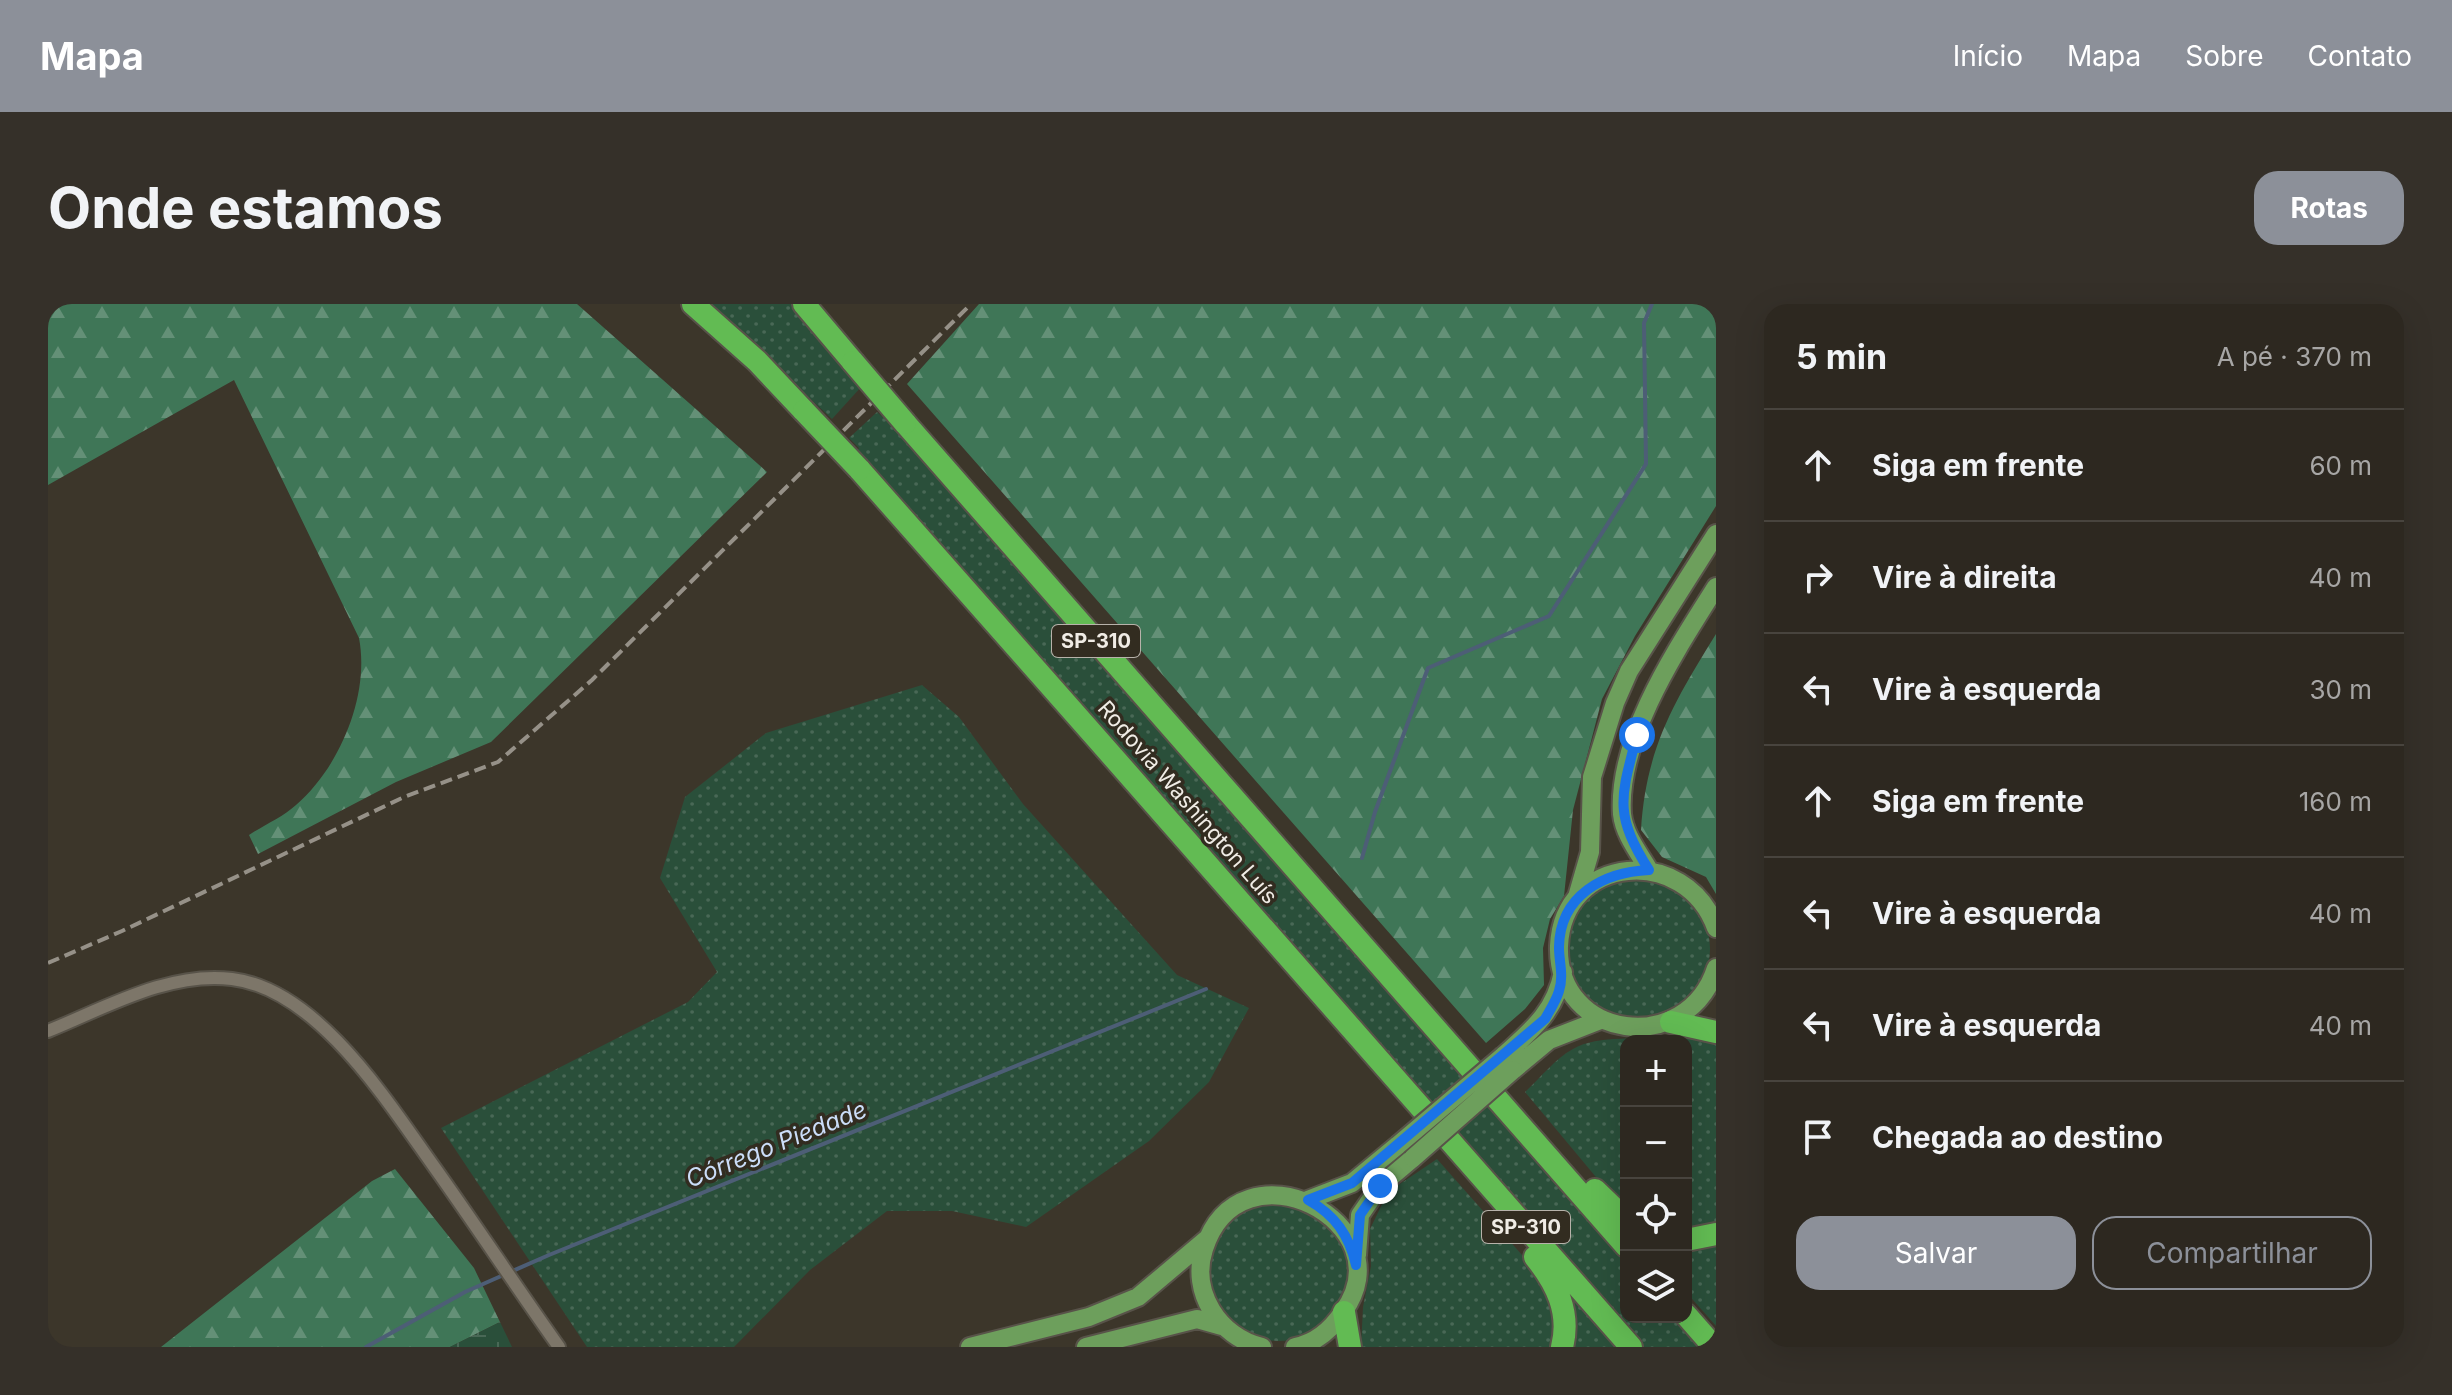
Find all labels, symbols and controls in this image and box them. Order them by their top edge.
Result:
text: Mapa [40,33,144,79]
text: Início [1953,39,2023,73]
text: Mapa [2067,39,2141,73]
text: Sobre [2185,39,2264,73]
text: Contato [2308,39,2412,73]
button: Rotas [2254,171,2404,245]
text: Onde estamos [48,174,443,242]
text: 5 min [1796,336,1887,377]
text: A pé · 370 m [2217,341,2372,372]
icon: ahead [1796,443,1840,487]
text: Siga em frente [1872,447,2084,483]
text: 60 m [2309,450,2372,481]
icon: right [1796,555,1840,599]
text: Vire à direita [1872,559,2057,595]
text: 40 m [2309,562,2372,593]
road number: SP-310 [1052,625,1140,657]
icon: left [1796,667,1840,711]
text: Vire à esquerda [1872,671,2101,707]
text: 30 m [2309,674,2372,705]
street label: Rodovia Washington Luís [1093,695,1283,909]
route start [1619,717,1655,753]
icon: ahead [1796,779,1840,823]
text: Siga em frente [1872,783,2084,819]
text: 160 m [2299,786,2372,817]
icon: left [1796,891,1840,935]
text: Vire à esquerda [1872,895,2101,931]
text: 40 m [2309,898,2372,929]
icon: left [1796,1003,1840,1047]
text: Vire à esquerda [1872,1007,2101,1043]
text: 40 m [2309,1010,2372,1041]
map controls [1620,1035,1692,1323]
button: + [1620,1035,1692,1107]
water label: Córrego Piedade [681,1094,871,1194]
button: − [1620,1107,1692,1179]
icon: arrive [1796,1115,1840,1159]
text: Chegada ao destino [1872,1119,2163,1155]
route end [1362,1168,1398,1204]
button: locate [1620,1179,1692,1251]
road number: SP-310 [1482,1211,1570,1243]
button: Salvar [1796,1216,2076,1290]
button: Compartilhar [2092,1216,2372,1290]
button: layers [1620,1251,1692,1323]

